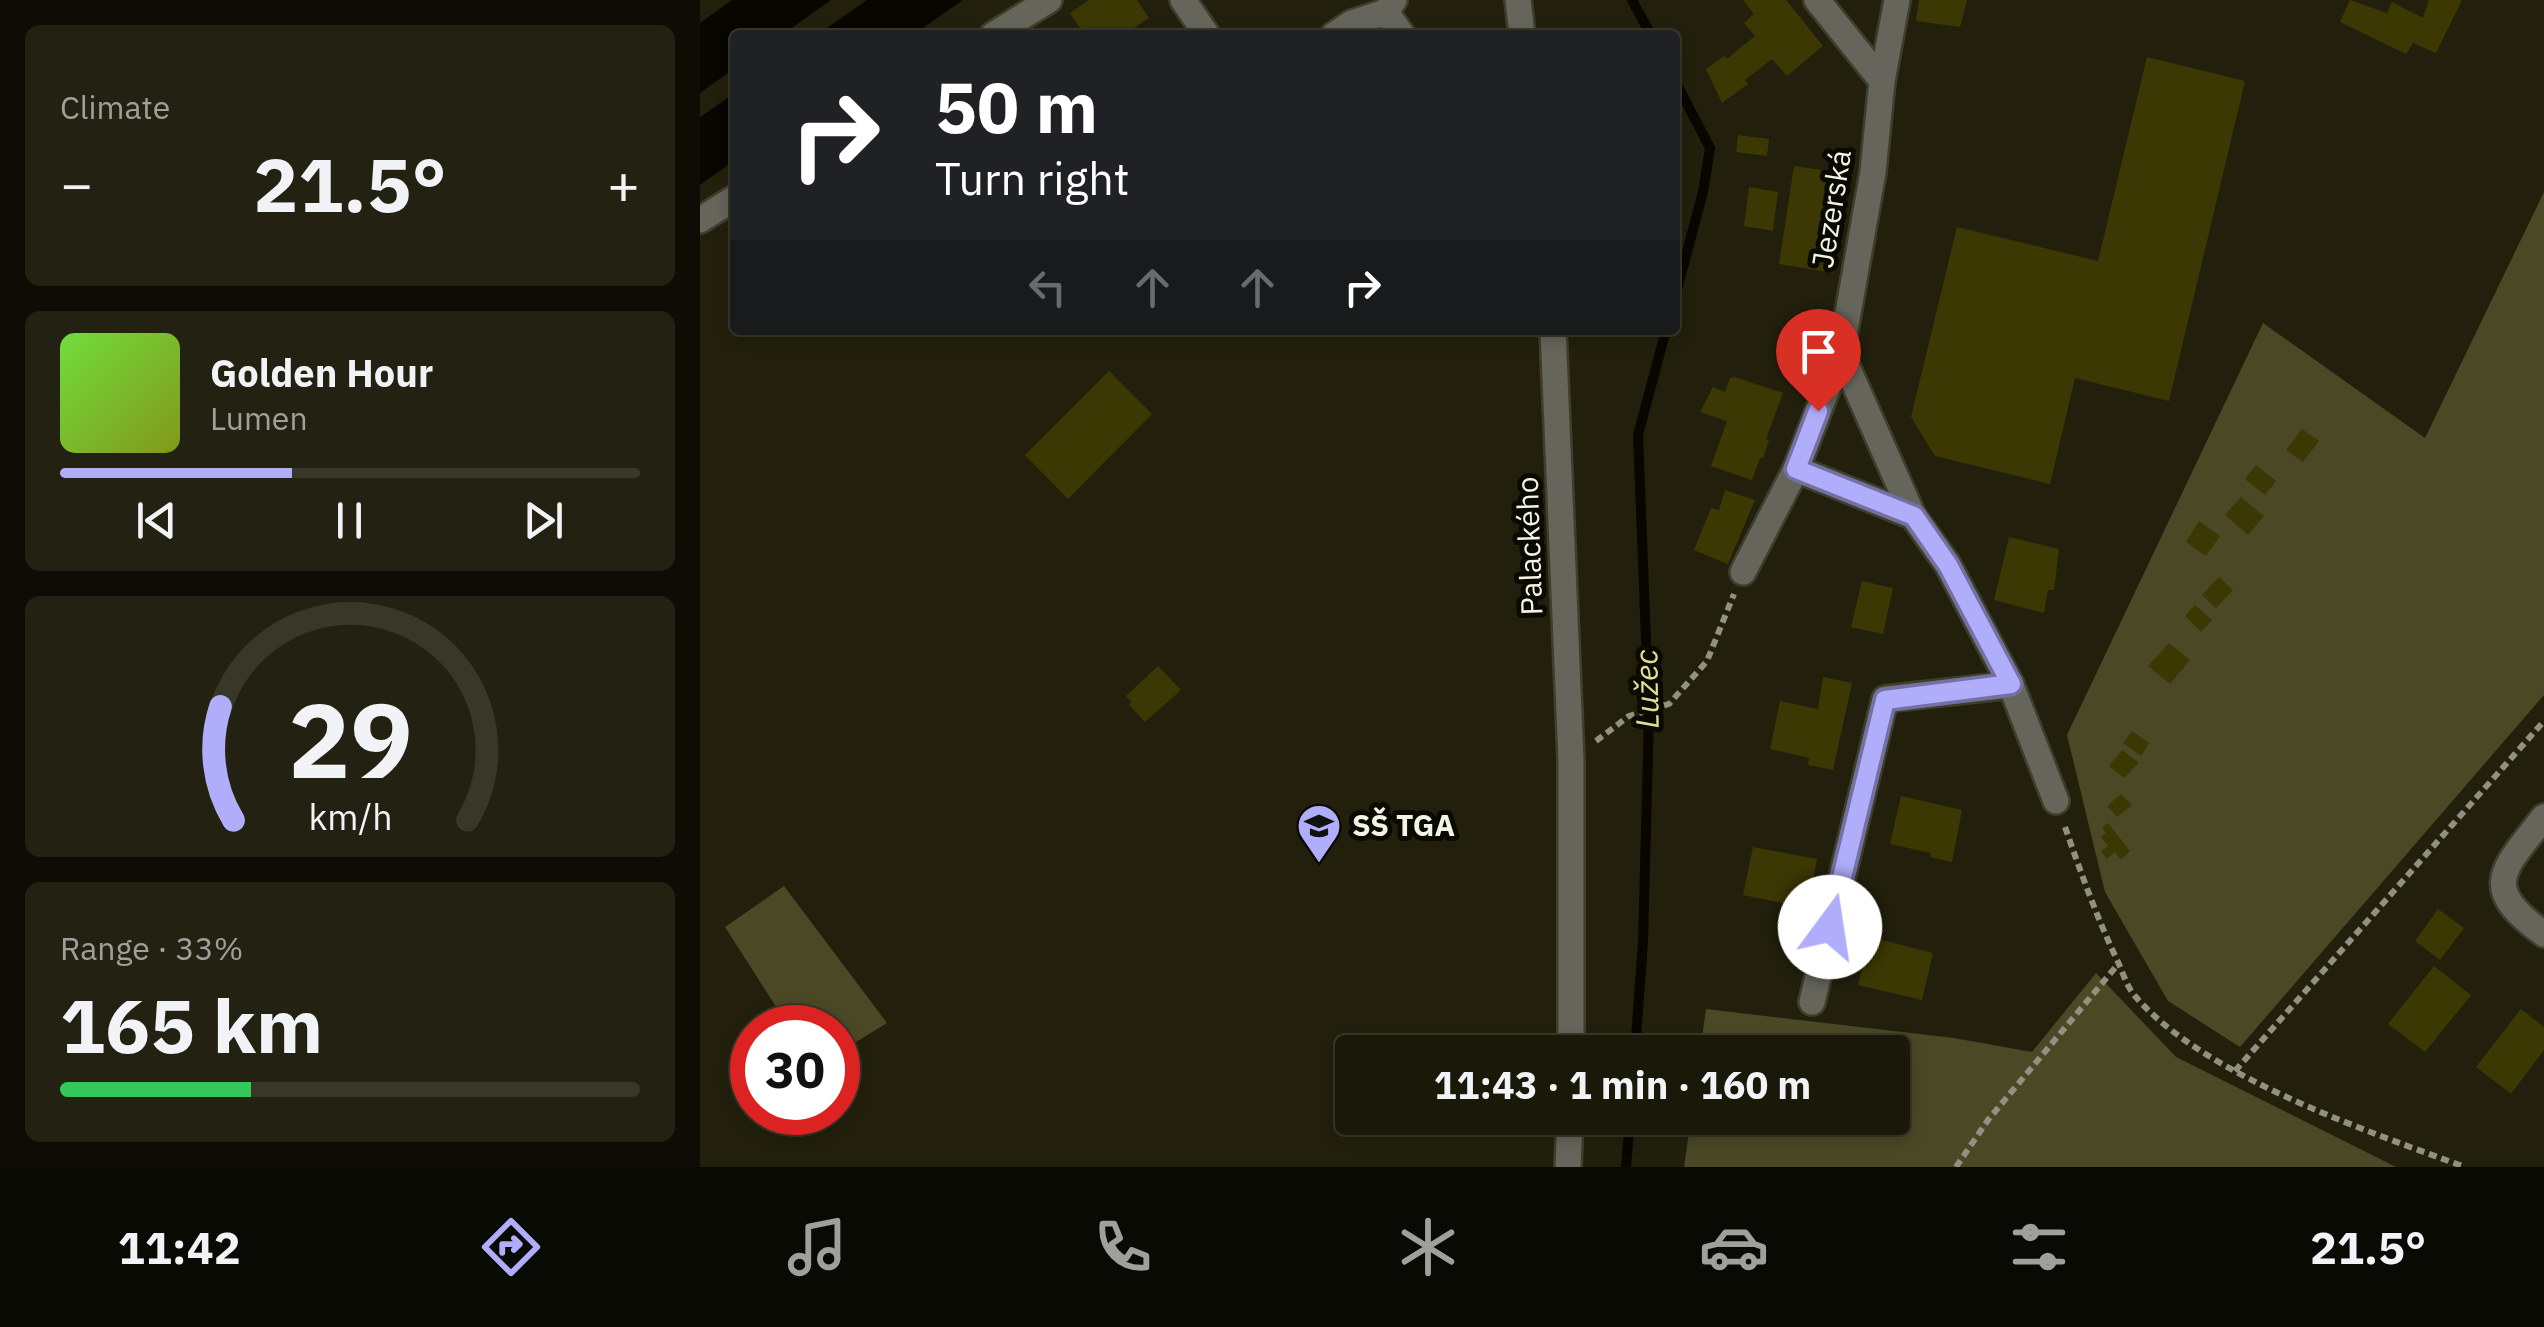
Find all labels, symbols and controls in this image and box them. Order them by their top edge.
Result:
text: 50 m [935,61,1098,152]
icon: right [770,70,900,200]
text: Climate [60,86,170,128]
text: 21.5° [253,135,447,233]
street label: Jezerská [1802,147,1859,271]
text: − [60,148,93,219]
text: + [607,148,640,219]
text: Turn right [935,149,1130,207]
icon: left [1020,260,1075,315]
icon: ahead [1125,260,1180,315]
icon: ahead [1230,260,1285,315]
icon: right [1335,260,1390,315]
pin [1776,309,1861,412]
icon: arrive [1791,324,1846,379]
text: Golden Hour [210,348,433,397]
text: Lumen [210,397,308,439]
street label: Palackého [1507,476,1550,616]
icon: previous [129,493,184,548]
icon: pause [322,493,377,548]
icon: next [516,493,571,548]
water label: Lužec [1624,649,1668,729]
text: 29 [288,671,412,807]
text: km/h [308,793,392,840]
school or university icon: SŠ TGA [1296,803,1342,864]
place label: SŠ TGA [1352,805,1455,844]
position arrow [1778,875,1882,979]
text: Range · 33% [60,927,243,969]
text: 165 km [60,976,323,1074]
speed limit sign: 30 [730,1005,860,1135]
text: 11:43 · 1 min · 160 m [1434,1060,1811,1109]
icon: directions [476,1212,546,1282]
icon: music [782,1212,852,1282]
icon: phone [1088,1212,1158,1282]
icon: climate [1393,1212,1463,1282]
icon: car [1699,1212,1769,1282]
icon: filters [2004,1212,2074,1282]
text: 11:42 [118,1218,241,1276]
text: 21.5° [2310,1218,2426,1276]

